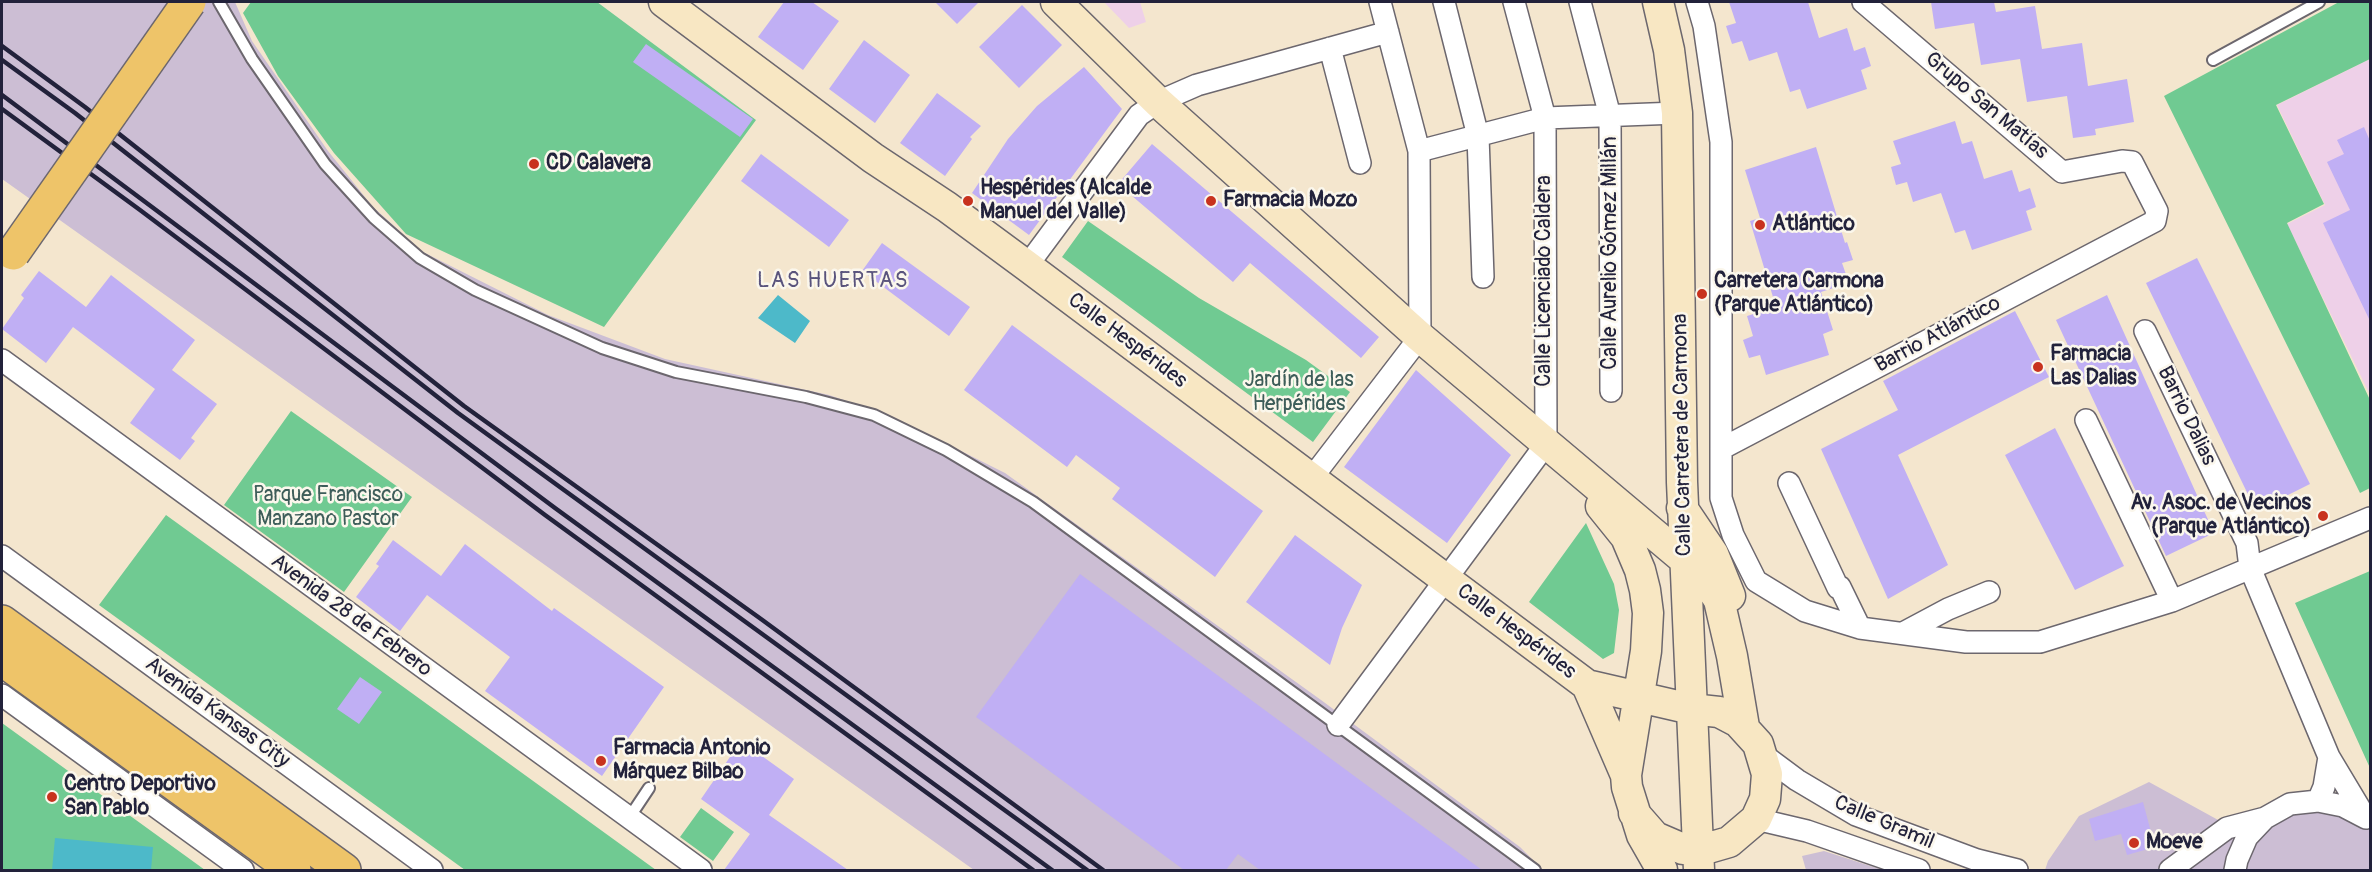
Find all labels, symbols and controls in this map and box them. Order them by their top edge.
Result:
street label: Grupo San Matías [1919,47,2053,165]
street label: Calle Aurelio Gómez Millán [1598,136,1624,370]
place label: CD Calavera [546,151,651,177]
marker: CD Calavera [527,157,541,171]
street label: Calle Licenciado Caldera [1532,175,1558,387]
place label: Hespérides (Alcalde Manuel del Valle) [980,176,1151,226]
place label: Farmacia Mozo [1223,188,1357,214]
marker: Hespérides (Alcalde Manuel del Valle) [961,194,975,208]
marker: Farmacia Mozo [1204,194,1218,208]
place label: Atlántico [1772,212,1855,238]
marker: Atlántico [1753,218,1767,232]
district label: LAS HUERTAS [757,268,909,294]
place label: Carretera Carmona (Parque Atlántico) [1714,269,1884,319]
marker: Carretera Carmona (Parque Atlántico) [1695,287,1709,301]
street label: Calle Hespérides [1063,288,1191,394]
street label: Barrio Atlántico [1871,291,2005,379]
street label: Calle Carretera de Carmona [1668,313,1698,557]
place label: Farmacia Las Dalias [2050,342,2136,392]
marker: Farmacia Las Dalias [2031,360,2045,374]
street label: Barrio Dalias [2151,362,2221,470]
park label: Jardín de las Herpérides [1244,368,1354,418]
park label: Parque Francisco Manzano Pastor [253,483,403,533]
place label: Av. Asoc. de Vecinos (Parque Atlántico) [2130,491,2311,541]
marker: Av. Asoc. de Vecinos (Parque Atlántico) [2316,509,2330,523]
street label: Avenida 28 de Febrero [266,549,436,683]
street label: Calle Hespérides [1452,579,1580,685]
street label: Avenida Kansas City [140,652,294,774]
place label: Farmacia Antonio Márquez Bilbao [613,736,771,786]
marker: Farmacia Antonio Márquez Bilbao [594,754,608,768]
place label: Centro Deportivo San Pablo [64,772,216,822]
marker: Centro Deportivo San Pablo [45,790,59,804]
street label: Calle Gramil [1830,791,1938,855]
place label: Moeve [2146,830,2203,856]
marker: Moeve [2127,836,2141,850]

